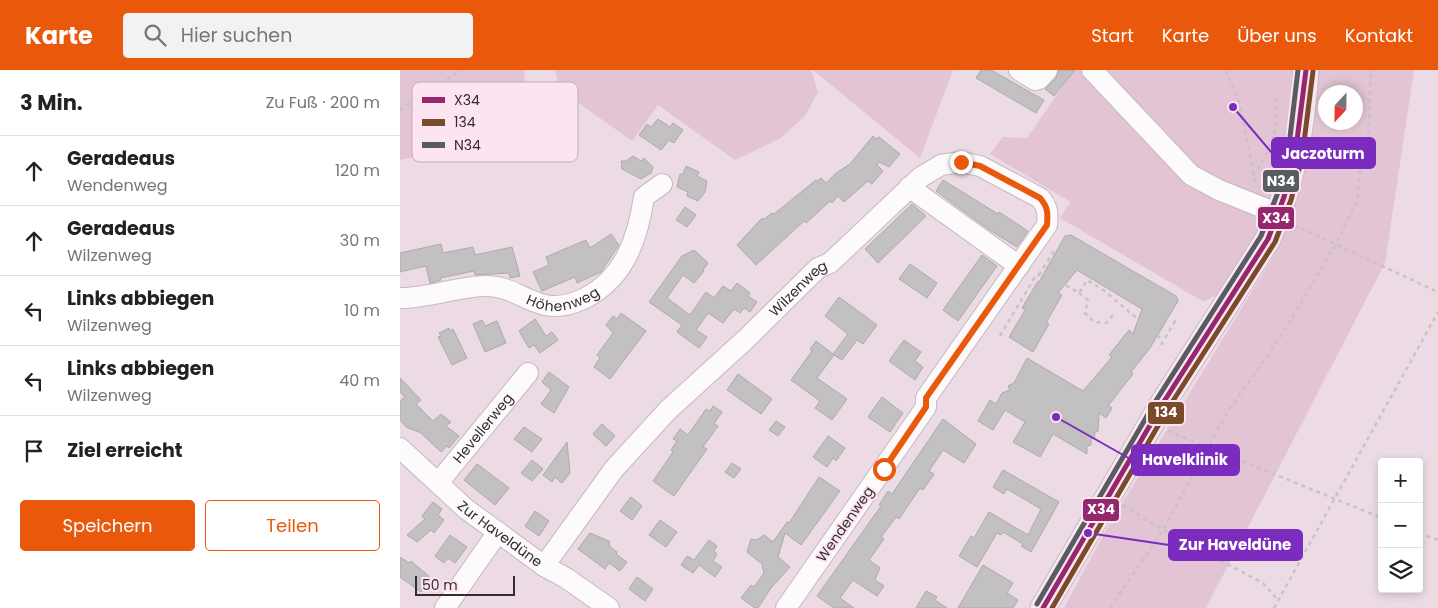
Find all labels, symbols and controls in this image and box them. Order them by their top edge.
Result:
search box [123,13,473,58]
text: Karte [25,19,93,52]
icon: search [141,21,169,49]
text: Hier suchen [181,22,292,49]
text: Start [1091,23,1134,48]
text: Karte [1162,23,1209,48]
text: Über uns [1237,23,1317,48]
text: Kontakt [1345,23,1413,48]
legend [412,82,578,162]
north arrow [1318,85,1363,130]
text: 3 Min. [20,88,83,117]
text: X34 [454,90,480,110]
text: Zu Fuß · 200 m [266,91,380,114]
text: 134 [454,112,476,132]
text: N34 [454,135,481,155]
callout: Jaczoturm [1272,138,1375,168]
text: Jaczoturm [1281,143,1365,164]
text: Geradeaus [67,145,175,172]
route end [950,151,973,174]
icon: ahead [20,157,48,185]
text: 120 m [335,159,380,182]
line badge: N34 [1262,169,1300,193]
text: N34 [1267,171,1295,191]
text: Wendenweg [67,174,168,197]
line badge: X34 [1257,206,1295,230]
text: X34 [1262,208,1290,228]
text: Geradeaus [67,215,175,242]
icon: ahead [20,227,48,255]
text: 30 m [340,229,380,252]
text: Wilzenweg [67,244,152,267]
street label: Wilzenweg [764,255,830,321]
street label: Höhenweg [523,282,603,316]
text: Links abbiegen [67,285,214,312]
icon: left [20,297,48,325]
text: 10 m [344,299,380,322]
text: Wilzenweg [67,314,152,337]
text: Links abbiegen [67,355,214,382]
icon: left [20,367,48,395]
text: 40 m [339,369,380,392]
text: Wilzenweg [67,384,152,407]
street label: Hevellerweg [448,389,518,467]
line badge: 134 [1147,401,1185,425]
text: 134 [1154,402,1178,422]
icon: arrive [20,437,48,465]
text: Ziel erreicht [67,437,183,464]
callout: Havelklinik [1132,445,1239,475]
text: Havelklinik [1142,449,1229,470]
route start [873,458,896,481]
map controls [1378,458,1423,593]
button: + [1378,458,1423,503]
street label: Wendenweg [812,482,878,566]
street label: Zur Haveldüne [453,496,547,572]
line badge: X34 [1082,498,1120,522]
text: X34 [1087,499,1115,519]
button: Speichern [20,500,195,551]
button: Teilen [205,500,380,551]
button: − [1378,503,1423,548]
callout: Zur Haveldüne [1169,530,1302,560]
text: Zur Haveldüne [1179,534,1291,555]
button: layers [1378,548,1423,593]
scale bar [415,573,515,596]
text: 50 m [422,575,458,595]

